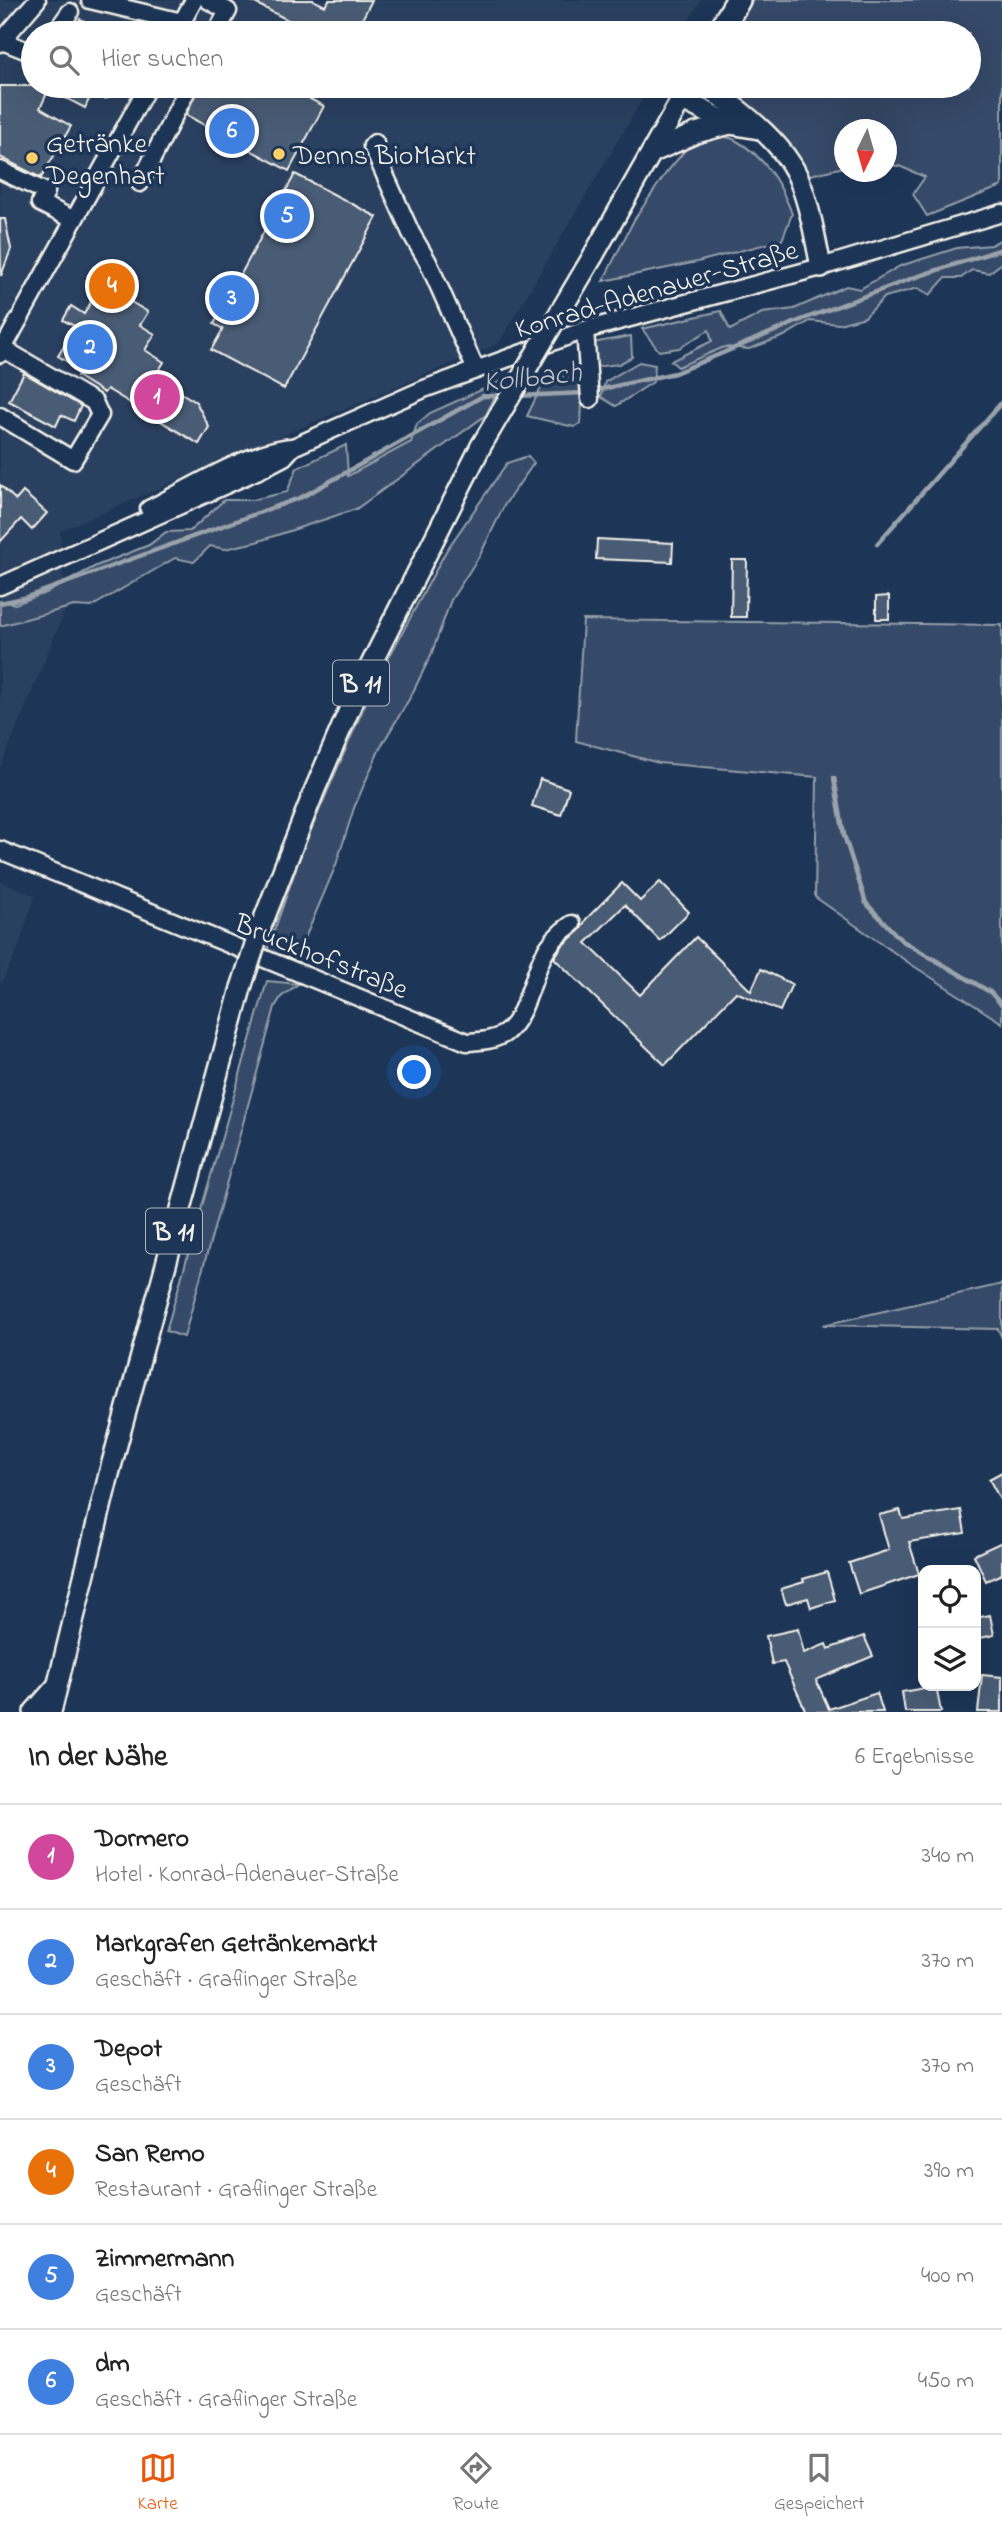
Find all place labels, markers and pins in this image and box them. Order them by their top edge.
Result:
pin: 6 [209,105,255,157]
place label: Getränke Degenhart [45,125,165,198]
place label: Denns BioMarkt [292,137,476,178]
marker: Denns BioMarkt [271,146,287,162]
marker: Getränke Degenhart [24,150,40,166]
pin: 5 [264,190,310,242]
pin: 4 [89,260,135,312]
pin: 3 [209,272,255,324]
pin: 2 [67,321,113,373]
pin: 1 [134,371,180,423]

